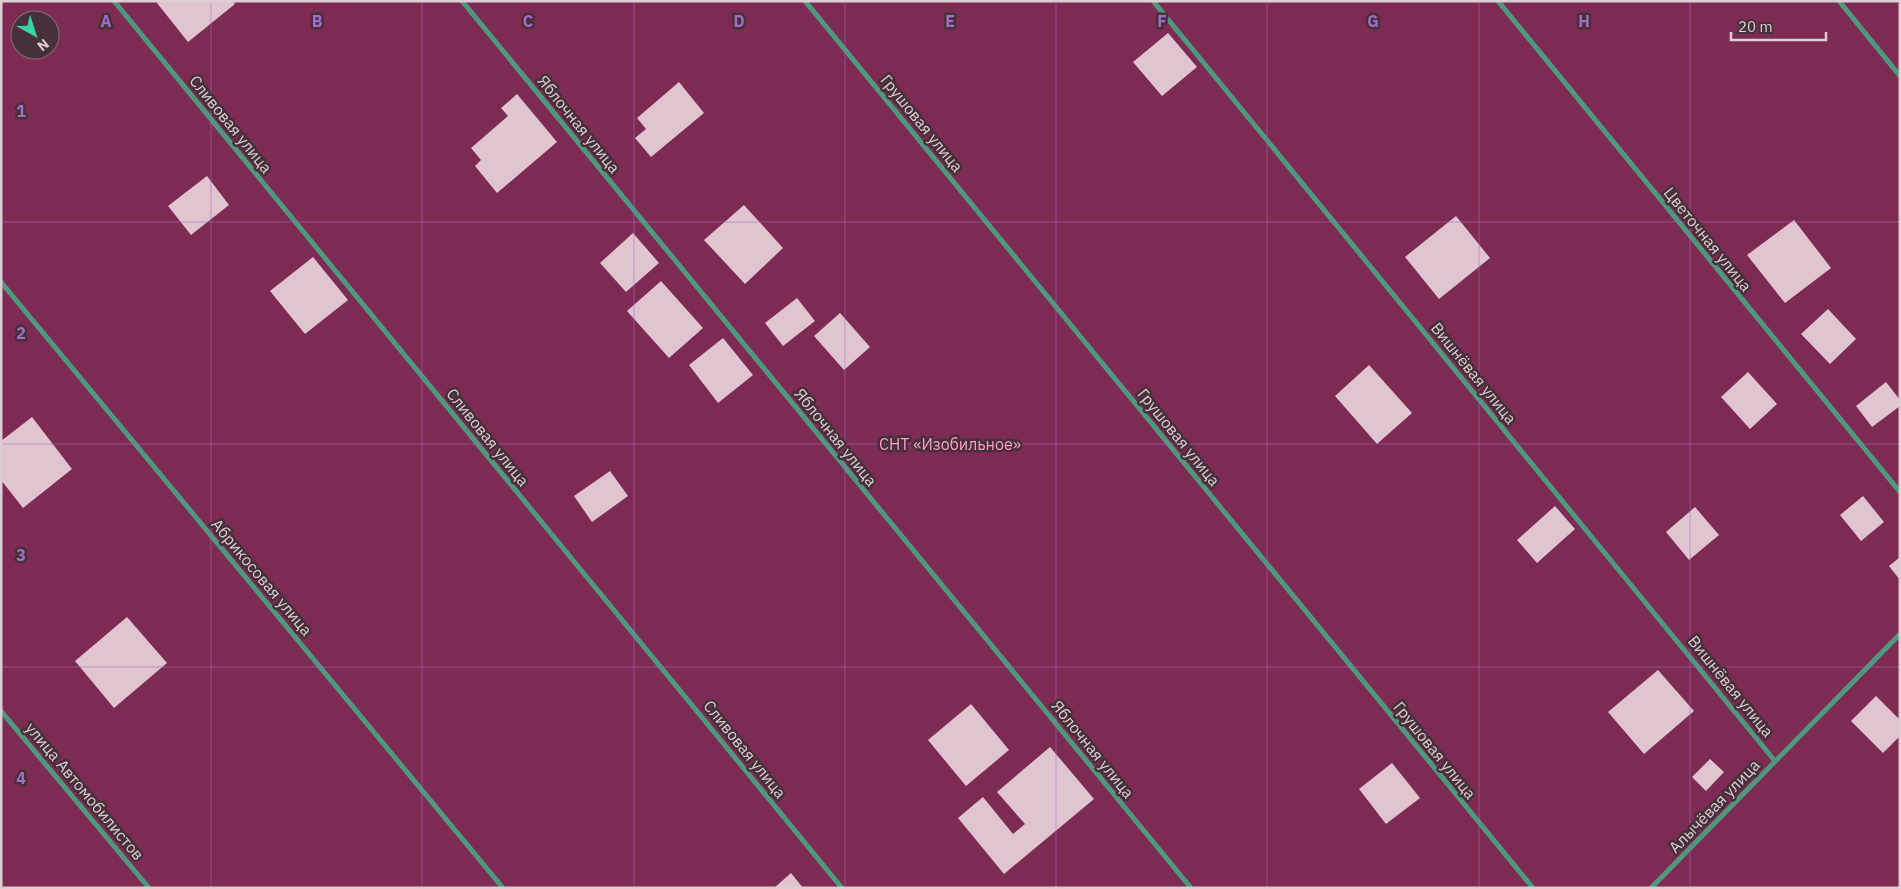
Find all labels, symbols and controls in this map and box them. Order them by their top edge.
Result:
north arrow [10,10,60,60]
scale bar [1731,10,1826,42]
text: A [101,11,112,31]
text: B [312,11,323,31]
text: C [523,11,533,31]
text: D [733,11,745,31]
text: E [945,11,955,31]
text: F [1157,11,1167,31]
text: G [1367,11,1379,31]
text: H [1578,11,1590,31]
text: 20 m [1738,17,1773,36]
text: N [34,35,53,55]
street label: Грушовая улица [876,70,968,176]
street label: Сливовая улица [185,71,277,177]
street label: Яблочная улица [533,71,625,177]
text: 1 [16,101,26,121]
street label: Цветочная улица [1660,183,1757,296]
street label: Вишнёвая улица [1427,318,1521,428]
text: 2 [16,323,26,343]
street label: Сливовая улица [442,384,534,490]
street label: Яблочная улица [790,384,882,490]
street label: Грушовая улица [1133,384,1225,490]
park label: СНТ «Изобильное» [879,434,1021,454]
street label: Абрикосовая улица [207,514,317,640]
text: 3 [16,545,26,565]
street label: Вишнёвая улица [1684,631,1778,741]
street label: Сливовая улица [699,696,791,802]
street label: Яблочная улица [1047,696,1139,802]
street label: Грушовая улица [1389,697,1481,803]
street label: улица Автомобилистов [21,718,149,864]
street label: Алычёвая улица [1664,755,1764,857]
text: 4 [16,768,26,788]

